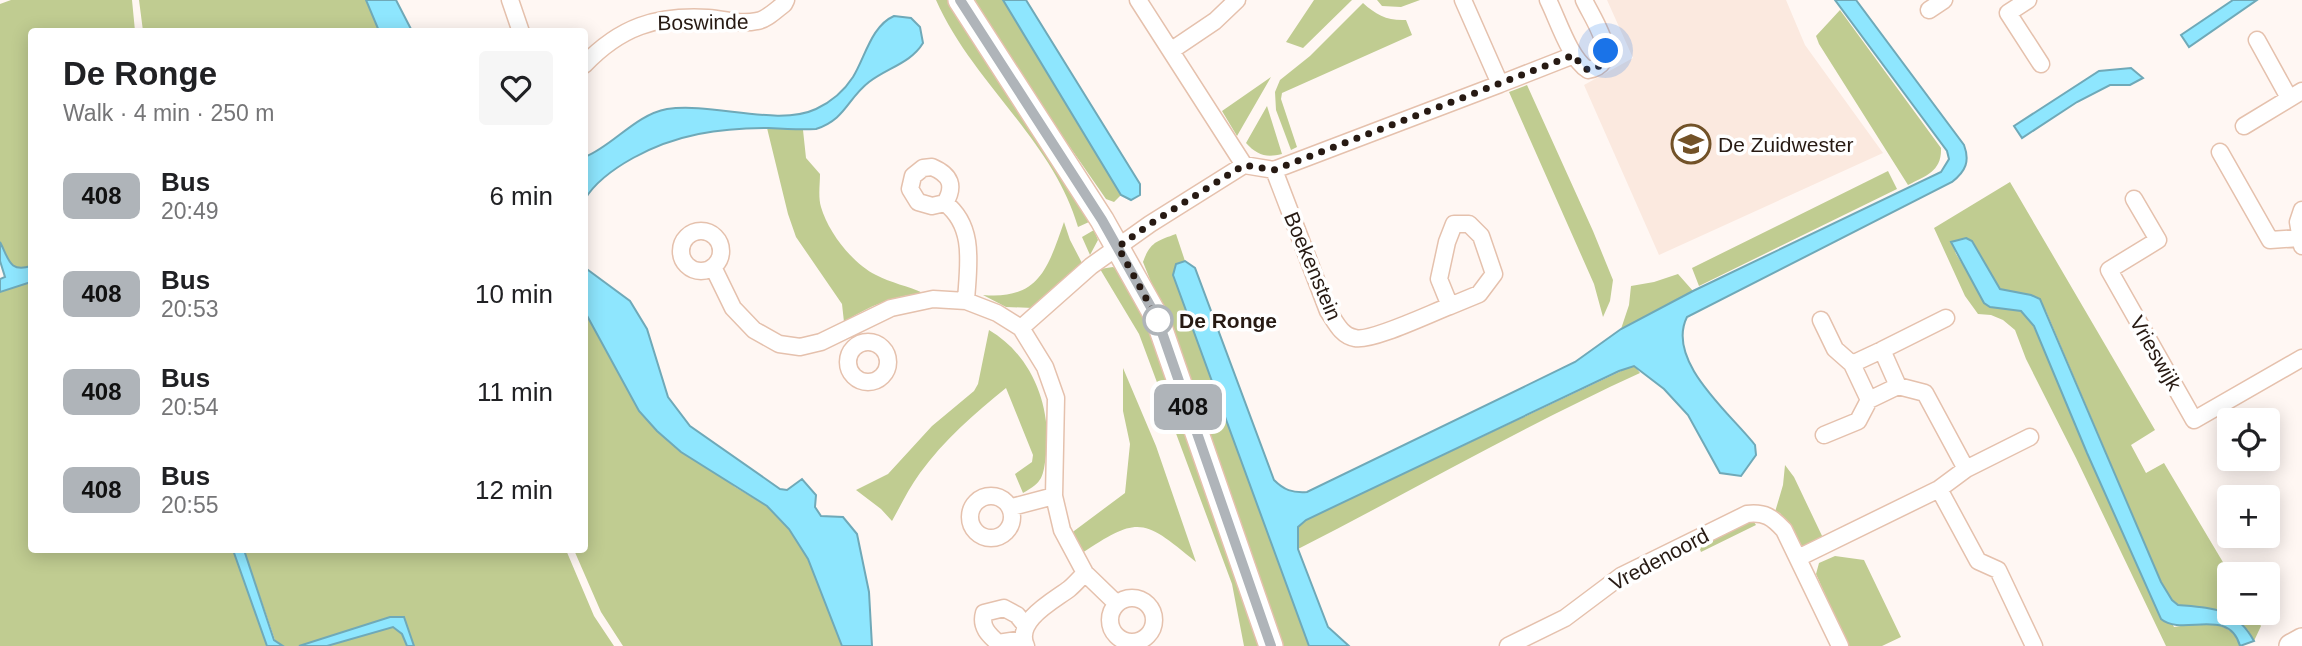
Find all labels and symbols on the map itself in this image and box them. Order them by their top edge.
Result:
street label: Boswinde [657,10,749,34]
your location [1588,33,1623,68]
school or university icon: De Zuidwester [1670,123,1712,165]
place label: De Zuidwester [1718,133,1853,156]
street label: Boekenstein [1280,208,1346,324]
marker: De Ronge [1143,305,1173,335]
place label: De Ronge [1179,309,1277,332]
street label: Vrieswijk [2126,312,2187,395]
line badge: 408 [1148,384,1228,430]
street label: Vredenoord [1605,523,1713,595]

